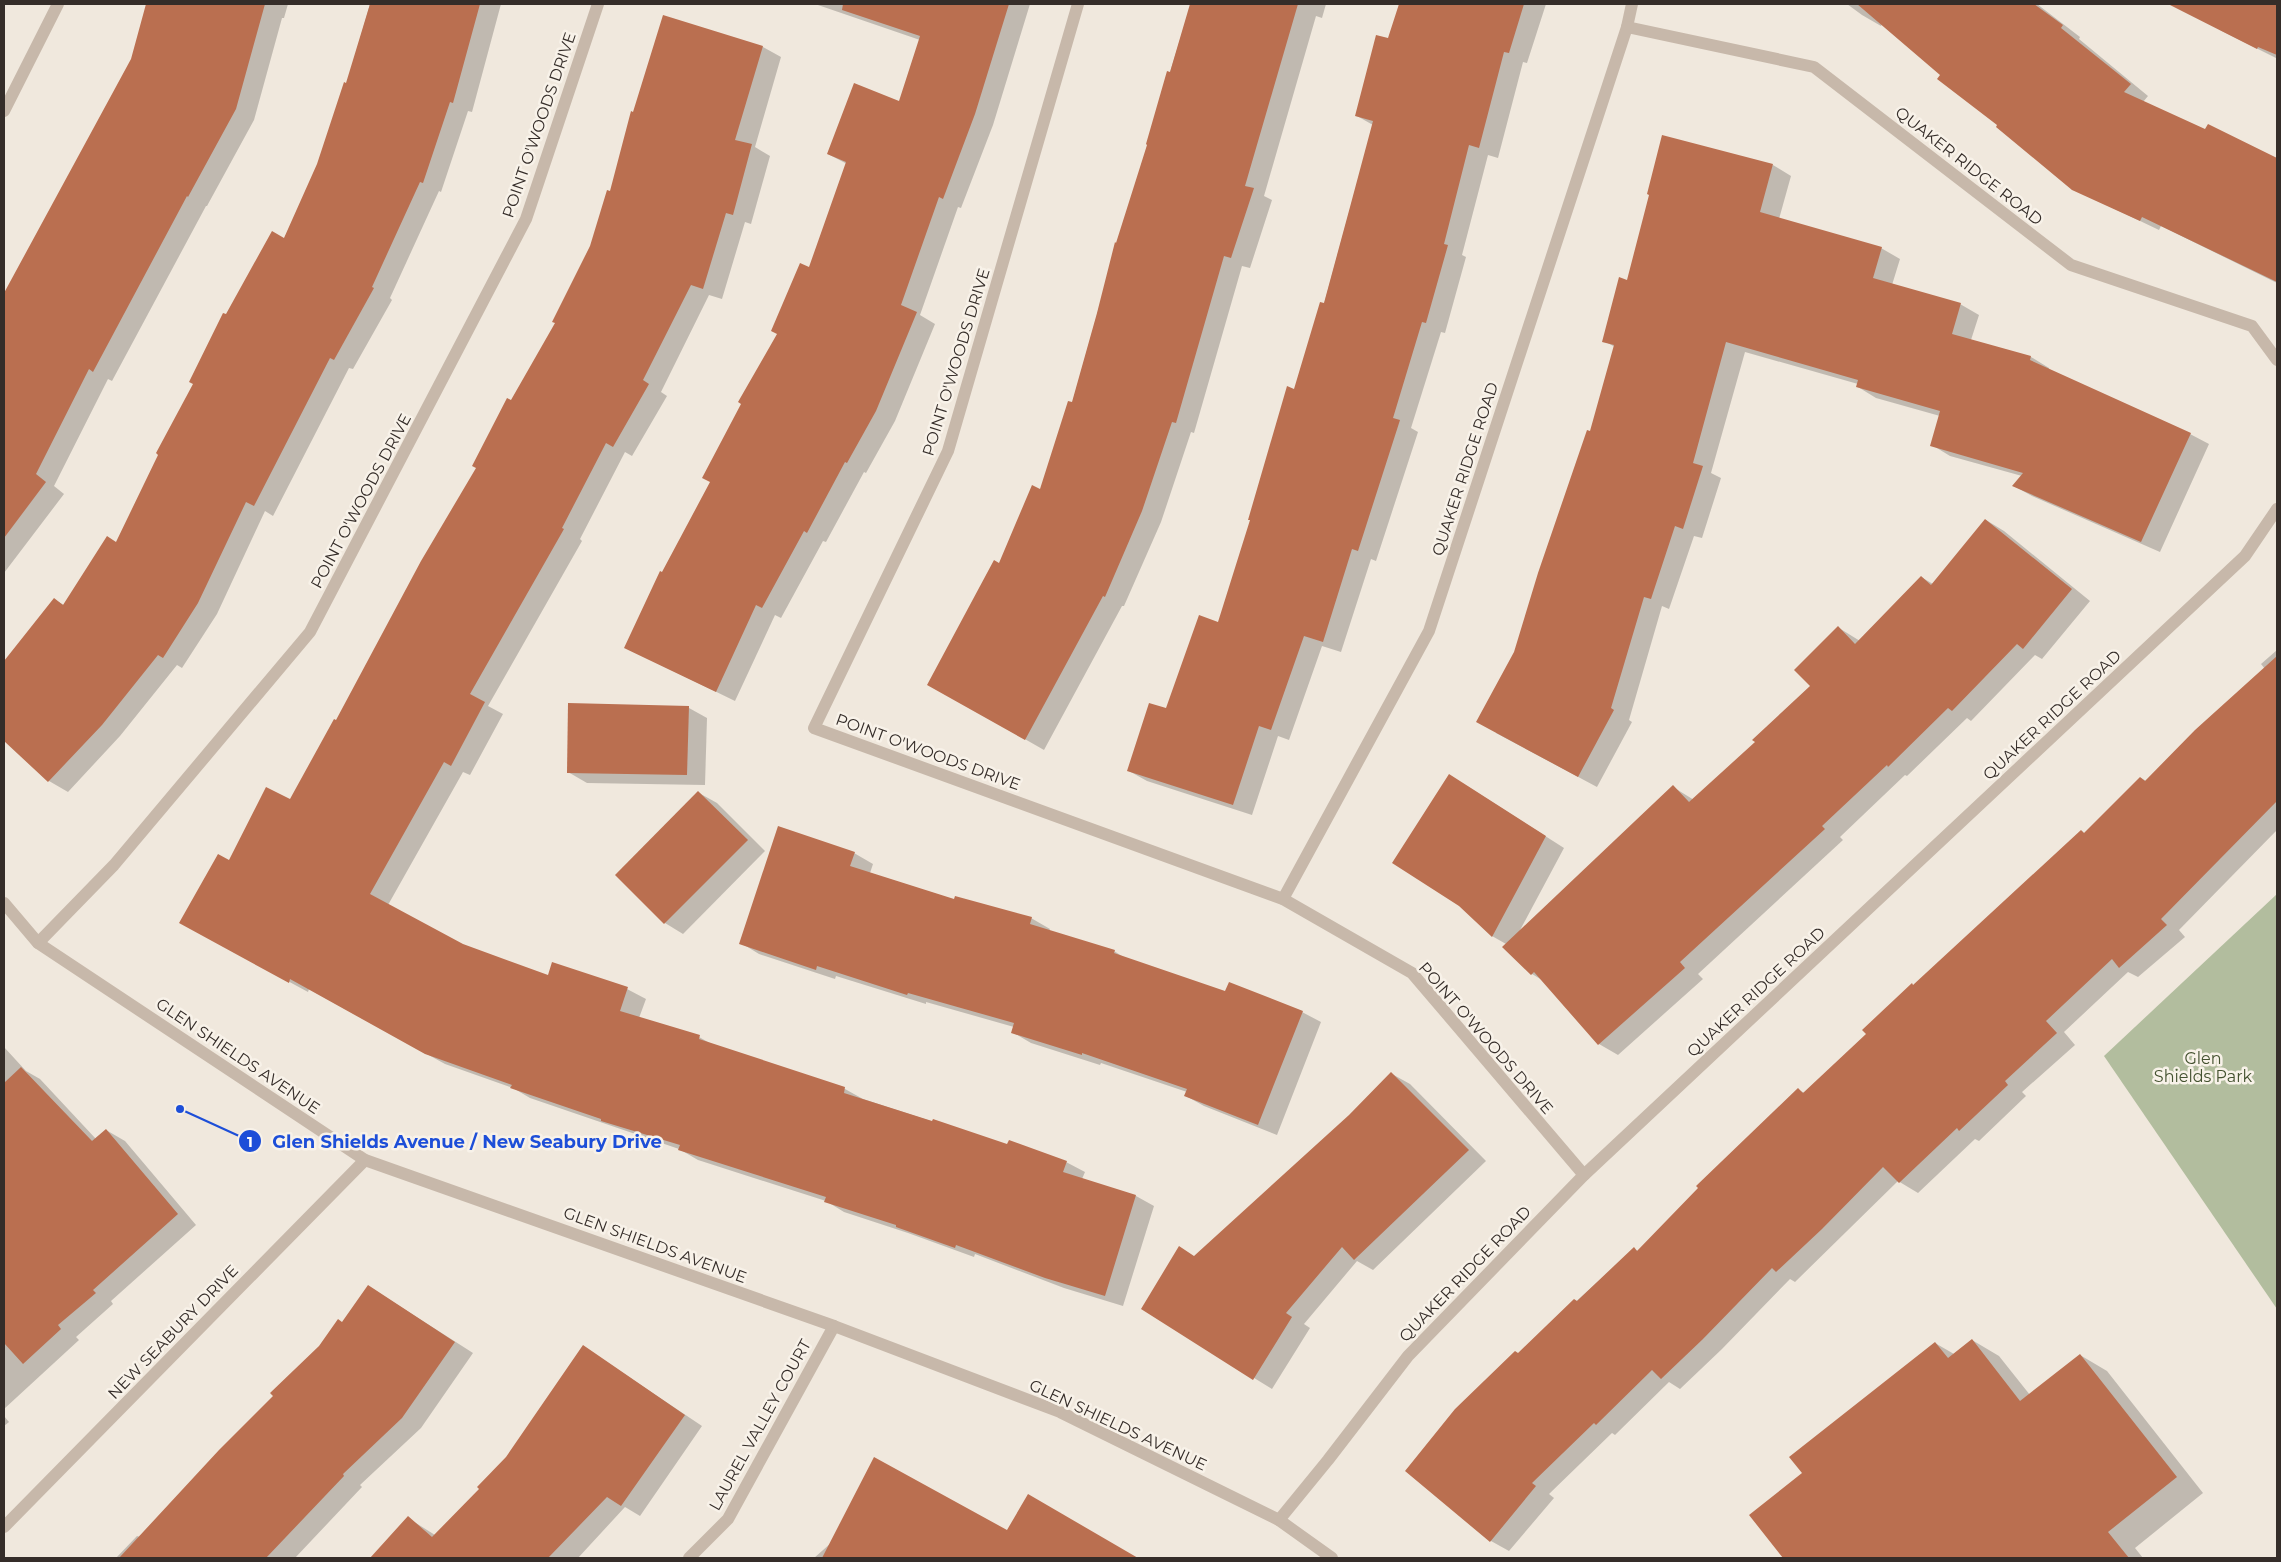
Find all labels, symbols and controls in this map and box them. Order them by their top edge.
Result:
street label: POINT O'WOODS DRIVE [498,30,580,220]
street label: QUAKER RIDGE ROAD [1892,103,2046,229]
street label: POINT O'WOODS DRIVE [918,266,994,458]
street label: QUAKER RIDGE ROAD [1428,380,1502,558]
street label: POINT O'WOODS DRIVE [307,410,415,592]
street label: QUAKER RIDGE ROAD [1979,646,2125,784]
street label: POINT O'WOODS DRIVE [833,710,1023,794]
street label: QUAKER RIDGE ROAD [1683,923,1829,1061]
street label: POINT O'WOODS DRIVE [1415,958,1557,1118]
street label: GLEN SHIELDS AVENUE [152,994,324,1118]
park label: Glen Shields Park [2154,1049,2253,1086]
callout: Glen Shields Avenue / New Seabury Drive [237,1125,672,1158]
text: Glen Shields Avenue / New Seabury Drive [272,1131,662,1153]
text: 1 [247,1132,253,1151]
street label: QUAKER RIDGE ROAD [1395,1202,1535,1346]
street label: GLEN SHIELDS AVENUE [561,1203,749,1287]
street label: NEW SEABURY DRIVE [104,1261,242,1403]
street label: LAUREL VALLEY COURT [705,1335,815,1514]
street label: GLEN SHIELDS AVENUE [1026,1375,1210,1475]

